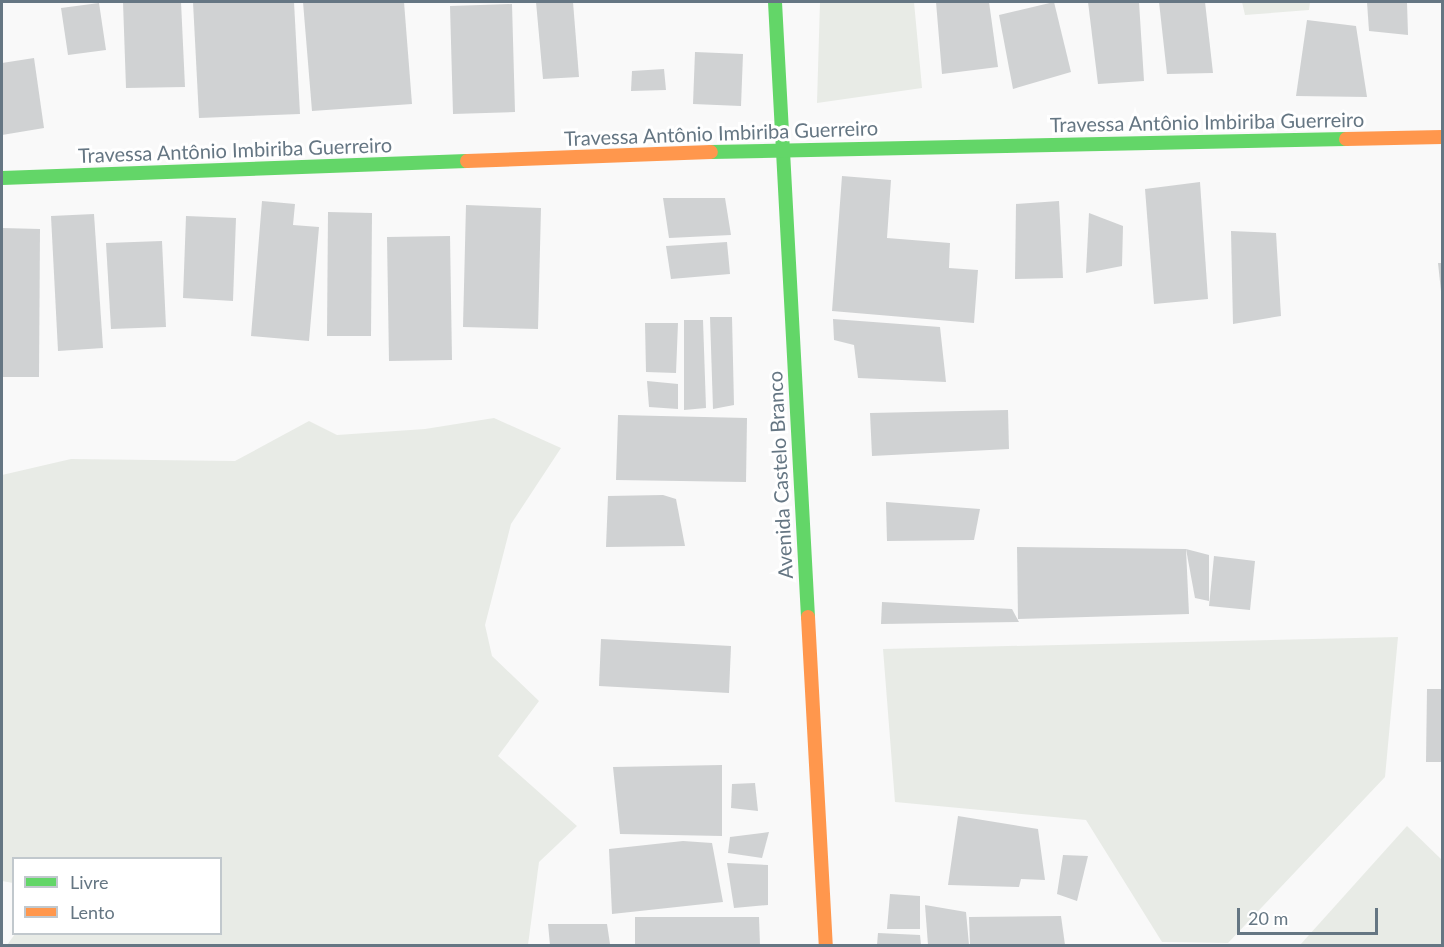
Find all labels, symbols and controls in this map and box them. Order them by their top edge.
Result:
street label: Travessa Antônio Imbiriba Guerreiro [1049,107,1365,137]
street label: Travessa Antônio Imbiriba Guerreiro [563,116,879,150]
street label: Travessa Antônio Imbiriba Guerreiro [77,133,393,167]
street label: Avenida Castelo Branco [763,371,797,579]
legend [12,857,222,935]
text: Livre [70,871,109,893]
scale bar [1240,896,1381,934]
text: Lento [70,901,115,923]
text: 20 m [1248,907,1288,929]

